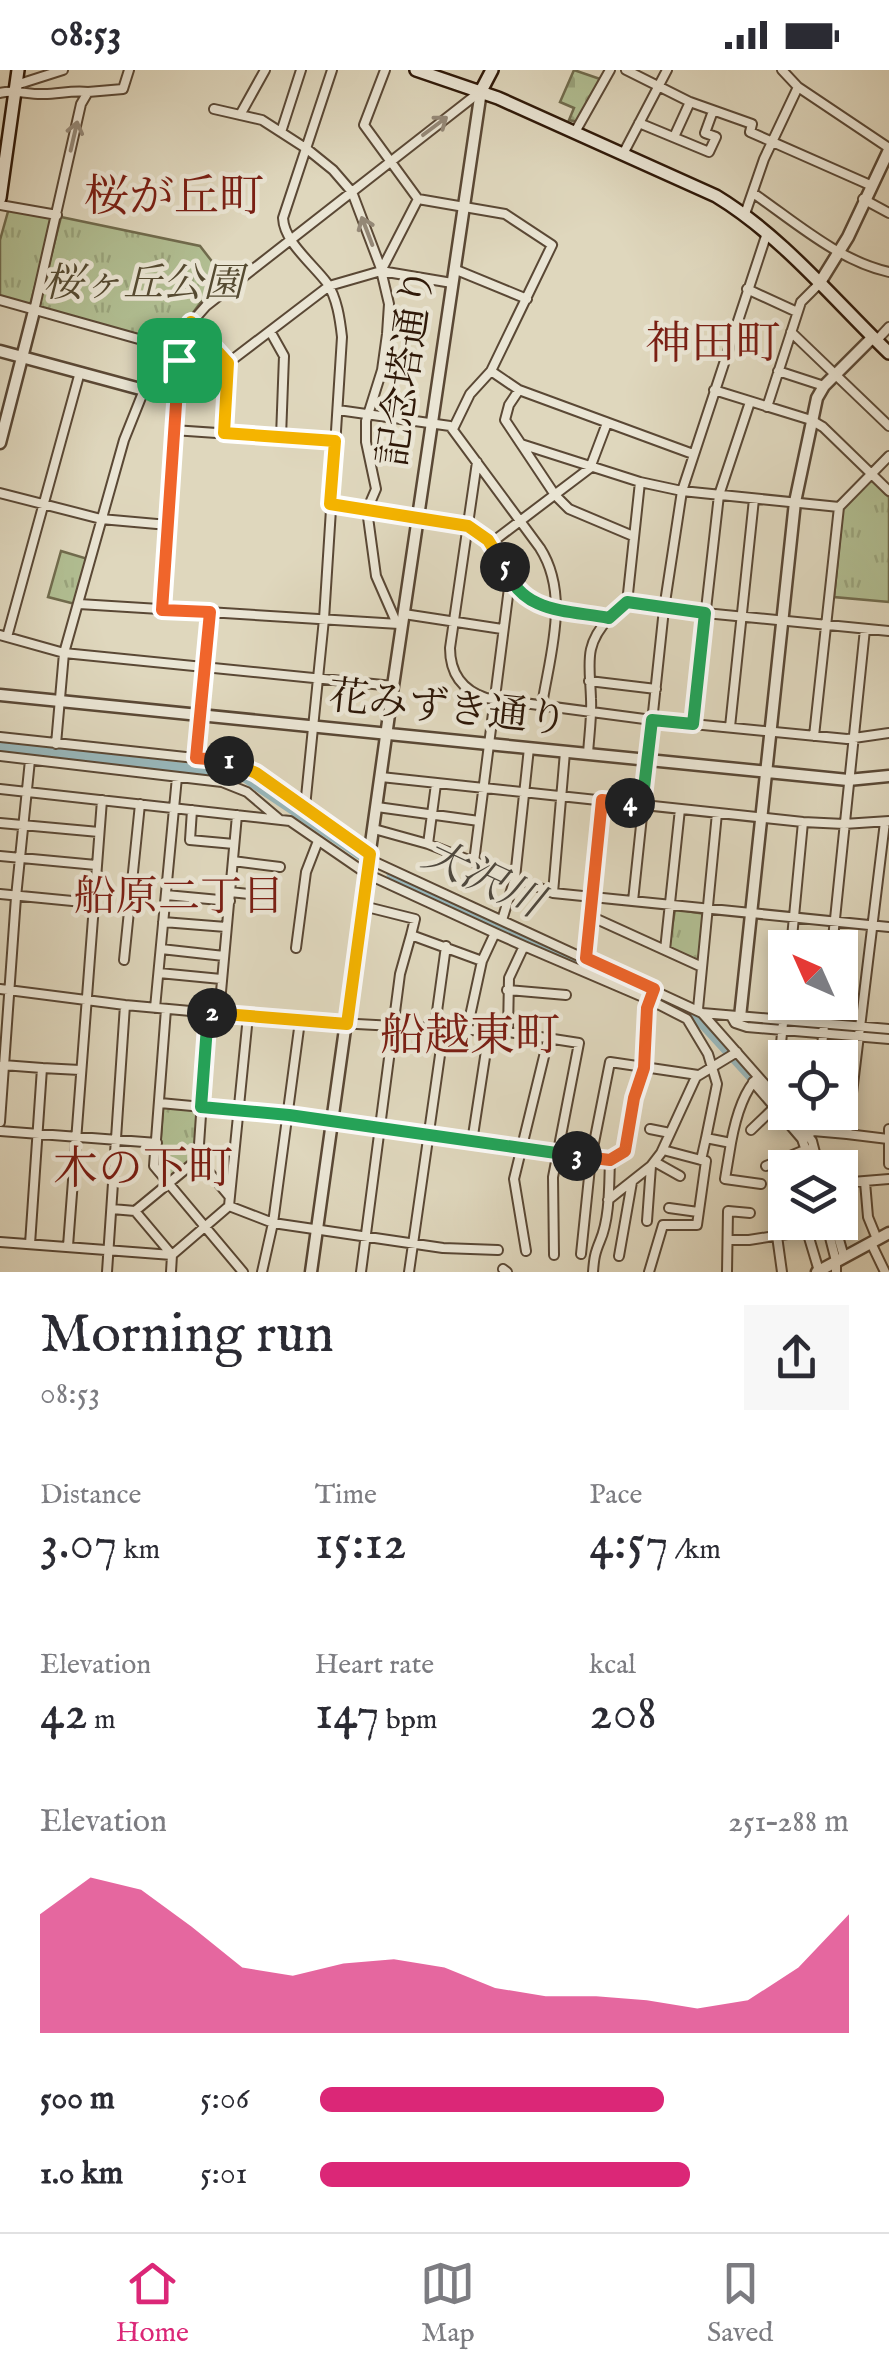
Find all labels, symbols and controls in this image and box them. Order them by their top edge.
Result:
text: 08:53 [50,11,122,59]
one-way arrow [421,116,448,137]
one-way arrow [65,121,84,153]
district label: 桜が丘町 [84,170,264,227]
one-way arrow [357,217,375,248]
park label: 桜ヶ丘公園 [43,260,249,311]
street label: 記念塔通り [369,264,447,470]
district label: 神田町 [645,317,781,374]
pin [137,318,222,403]
icon: arrive [152,333,207,388]
pin: 5 [480,542,530,592]
text: 5 [500,549,510,584]
street label: 花みずき通り [326,672,570,748]
pin: 1 [204,736,254,786]
text: 1 [224,743,234,778]
pin: 4 [605,778,655,828]
text: 4 [623,785,637,820]
water label: 大沢川 [414,829,554,932]
district label: 船原二丁目 [74,872,284,925]
north arrow [768,930,858,1020]
map controls [768,930,858,1240]
pin: 2 [187,988,237,1038]
text: 2 [205,995,219,1030]
district label: 船越東町 [380,1009,560,1066]
button: locate [768,1040,858,1130]
pin: 3 [552,1131,602,1181]
text: 3 [572,1138,582,1173]
district label: 木の下町 [53,1142,233,1199]
button: layers [768,1150,858,1240]
text: Morning run [40,1301,334,1371]
button: share [744,1305,849,1410]
text: 08:53 [40,1374,100,1415]
text: Distance [40,1478,141,1513]
text: Time [315,1478,377,1513]
text: Pace [589,1478,642,1513]
text: 3.07 [40,1513,117,1576]
text: 15:12 [315,1513,407,1576]
text: 4:57 [589,1513,669,1576]
text: km [117,1533,160,1568]
text: /km [669,1533,721,1568]
text: Elevation [40,1648,151,1683]
text: Heart rate [315,1648,434,1683]
text: kcal [589,1648,636,1683]
text: 42 [40,1683,88,1746]
text: 147 [315,1683,380,1746]
text: 208 [589,1683,657,1746]
text: m [88,1703,116,1738]
text: bpm [380,1703,437,1738]
text: Elevation [40,1802,167,1843]
text: 251–288 m [728,1802,849,1843]
text: 500 m [40,2079,115,2120]
text: 5:06 [200,2079,249,2120]
text: 1.0 km [40,2154,123,2195]
text: 5:01 [200,2154,247,2195]
tab: Home [116,2256,189,2351]
tab: Map [420,2256,475,2351]
tab: Saved [707,2256,773,2351]

